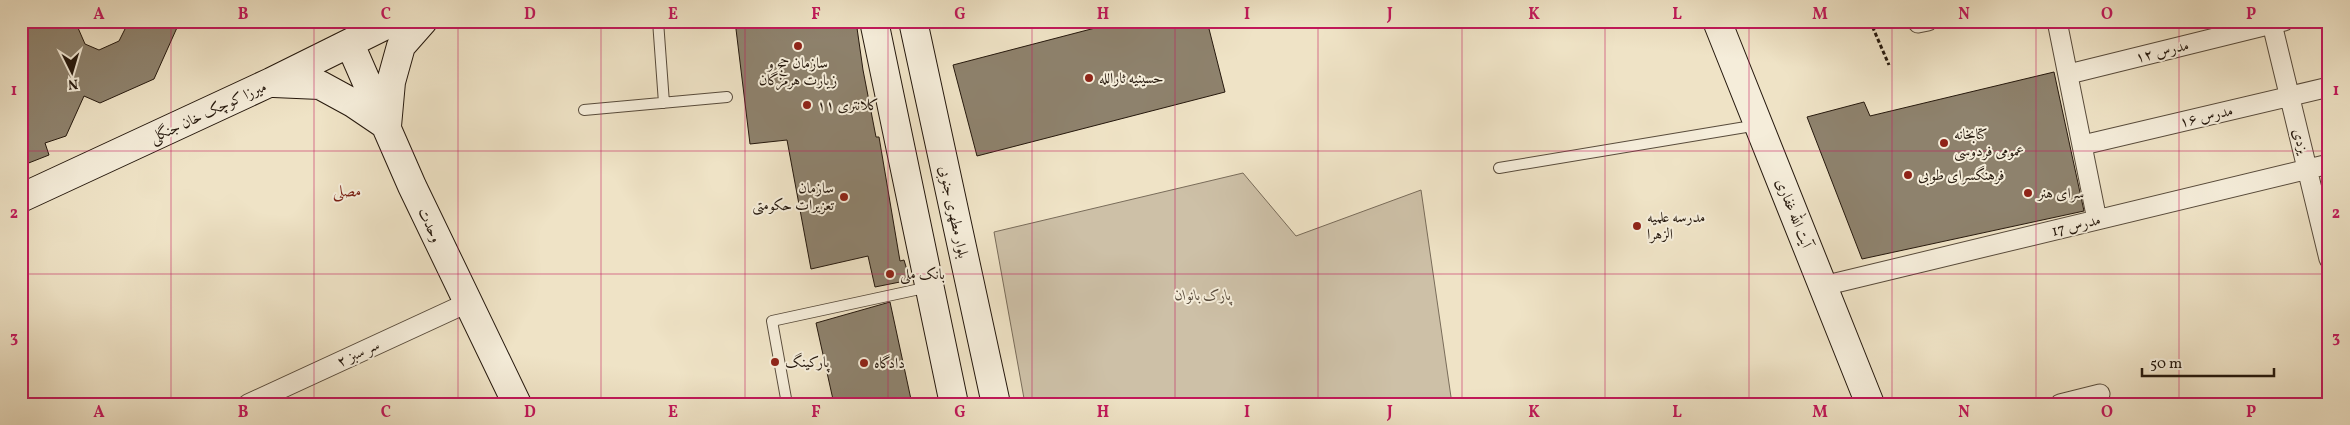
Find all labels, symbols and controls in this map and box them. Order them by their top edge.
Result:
text: A [93,4,105,26]
text: B [238,4,249,26]
text: C [381,4,391,26]
text: D [524,4,536,26]
text: E [668,4,678,26]
text: F [811,4,821,26]
text: G [954,4,966,26]
text: H [1097,4,1109,26]
text: I [1244,4,1250,26]
text: J [1386,4,1393,26]
text: K [1528,4,1540,26]
text: L [1672,4,1682,26]
text: M [1812,4,1828,26]
text: N [1958,4,1970,26]
text: O [2101,4,2113,26]
text: P [2246,4,2256,26]
street label: مدرس ۱۲ [2133,36,2191,69]
marker: سازمان حج و زیارت هرمزگان [792,40,804,52]
north arrow [48,48,98,98]
place label: سازمان حج و زیارت هرمزگان [759,54,837,92]
place label: حسینیه ثارالله [1099,69,1164,90]
marker: حسینیه ثارالله [1083,72,1095,84]
text: N [67,74,79,93]
street label: میرزا کوچک خان جنگلی [146,76,270,150]
text: 1 [11,80,17,102]
text: 1 [2333,80,2339,102]
place label: کلانتری ۱۱ [817,96,879,117]
marker: کلانتری ۱۱ [801,99,813,111]
street label: مدرس ۱۶ [2178,101,2235,134]
place label: کتابخانه عمومی فردوسی [1954,125,2024,163]
street label: یزدی [2286,127,2313,158]
marker: کتابخانه عمومی فردوسی [1938,137,1950,149]
street label: بلوار مطهری جنوبی [932,164,973,261]
place label: فرهنگسرای طوبی [1918,165,2004,187]
marker: فرهنگسرای طوبی [1902,169,1914,181]
street label: آیت الله غفاری [1769,175,1820,253]
place label: سازمان تعزیرات حکومتی [752,179,834,217]
district label: مصلی [333,181,361,203]
place label: سرای هنر [2036,184,2084,205]
marker: سرای هنر [2022,187,2034,199]
marker: سازمان تعزیرات حکومتی [838,191,850,203]
text: 2 [10,203,18,225]
text: 2 [2332,203,2340,225]
street label: وحدت [412,205,446,246]
place label: مدرسه علمیه الزهرا [1647,208,1705,246]
street label: مدرس 17 [2050,210,2103,243]
marker: مدرسه علمیه الزهرا [1631,220,1643,232]
place label: بانک ملی [900,265,945,286]
marker: بانک ملی [884,268,896,280]
park label: پارک بانوان [1175,286,1233,307]
text: 3 [10,327,18,349]
text: 3 [2332,327,2340,349]
street label: سر سبز ۲ [334,335,383,373]
scale bar [2142,345,2275,377]
place label: پارکینگ [785,352,830,374]
place label: دادگاه [874,354,905,375]
text: 50 m [2150,354,2182,375]
marker: پارکینگ [769,356,781,368]
marker: دادگاه [858,357,870,369]
text: A [93,402,105,424]
text: B [238,402,249,424]
text: C [381,402,391,424]
text: D [524,402,536,424]
text: E [668,402,678,424]
text: F [811,402,821,424]
text: G [954,402,966,424]
text: H [1097,402,1109,424]
text: I [1244,402,1250,424]
text: J [1386,402,1393,424]
text: K [1528,402,1540,424]
text: L [1672,402,1682,424]
text: M [1812,402,1828,424]
text: N [1958,402,1970,424]
text: O [2101,402,2113,424]
text: P [2246,402,2256,424]

